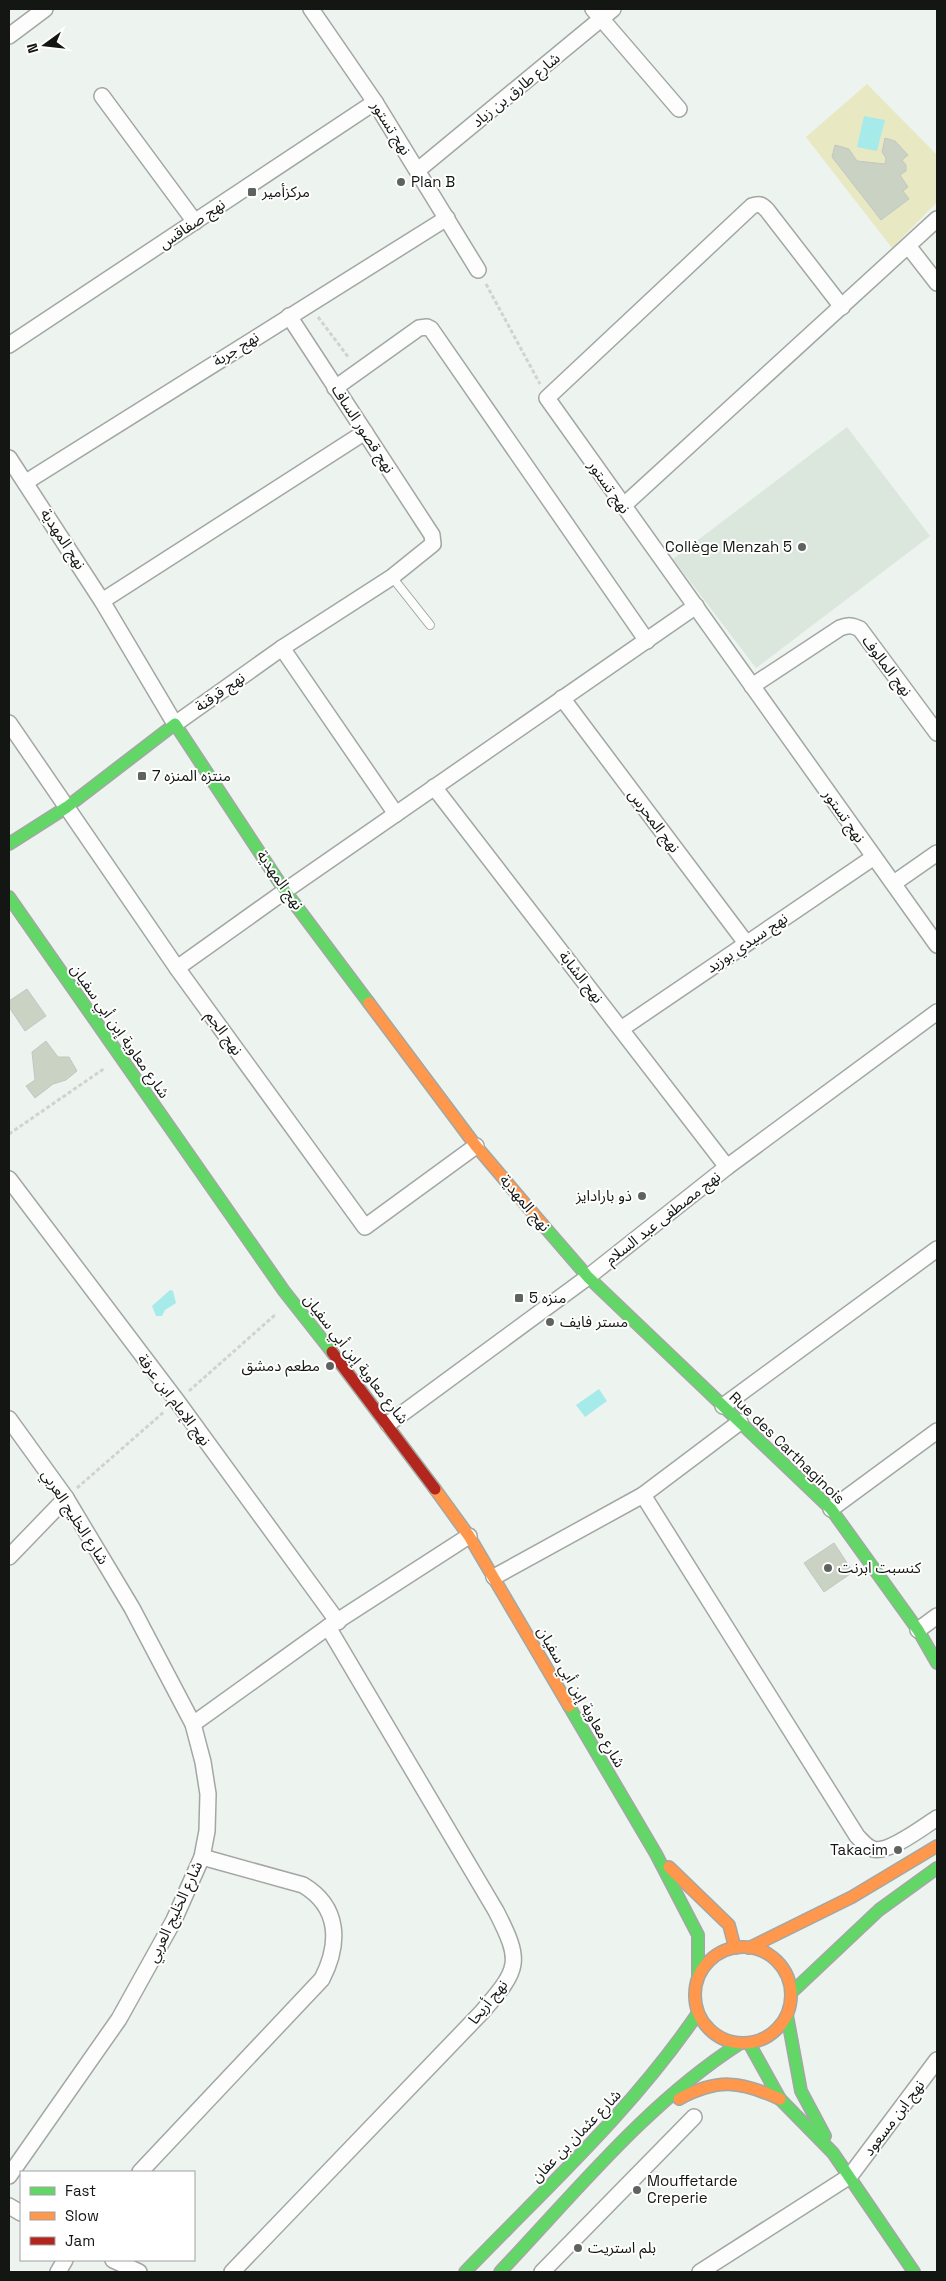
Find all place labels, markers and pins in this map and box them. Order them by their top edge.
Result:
place label: Plan B [411,172,455,191]
marker: Plan B [395,176,407,188]
place label: مركزأمير [261,182,310,201]
marker: مركزأمير [246,186,258,198]
place label: Collège Menzah 5 [665,537,792,556]
marker: Collège Menzah 5 [796,541,808,553]
place label: منتزه المنزه 7 [152,766,231,785]
marker: منتزه المنزه 7 [136,770,148,782]
place label: ذو بارادايز [575,1186,632,1205]
marker: ذو بارادايز [636,1190,648,1202]
place label: منزه 5 [529,1288,566,1307]
marker: منزه 5 [513,1292,525,1304]
place label: مستر فايف [560,1312,628,1331]
marker: مستر فايف [544,1316,556,1328]
place label: مطعم دمشق [241,1356,320,1377]
marker: مطعم دمشق [324,1360,336,1372]
place label: كنسبت ابرنت [838,1558,922,1577]
marker: كنسبت ابرنت [822,1562,834,1574]
place label: Takacim [830,1840,888,1859]
marker: Takacim [892,1844,904,1856]
place label: Mouffetarde Creperie [647,2171,738,2207]
marker: Mouffetarde Creperie [631,2184,643,2196]
place label: بلم استريت [588,2238,656,2259]
marker: بلم استريت [572,2242,584,2254]

